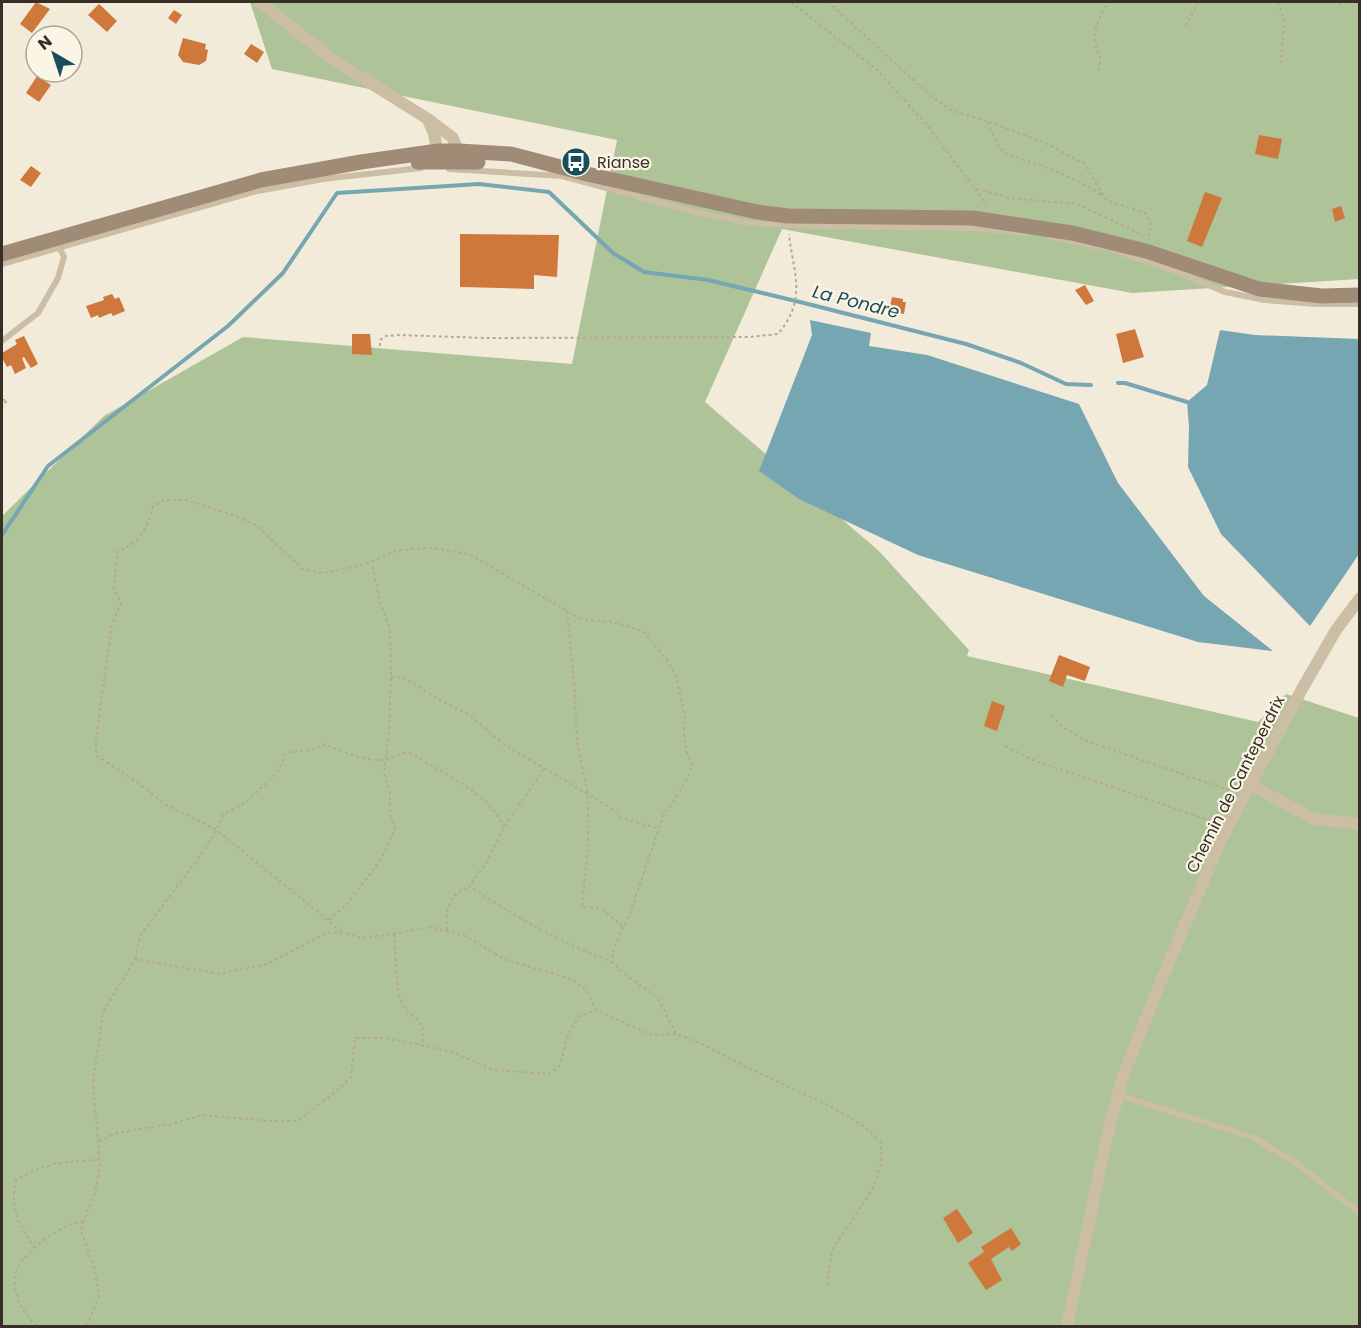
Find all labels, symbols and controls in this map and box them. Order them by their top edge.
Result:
north arrow [24,24,84,84]
text: N [33,30,57,55]
bus stop icon: Rianse [560,146,592,178]
place label: Rianse [597,151,650,174]
water label: La Pondre [810,279,902,324]
street label: Chemin de Canteperdrix [1181,691,1290,877]

